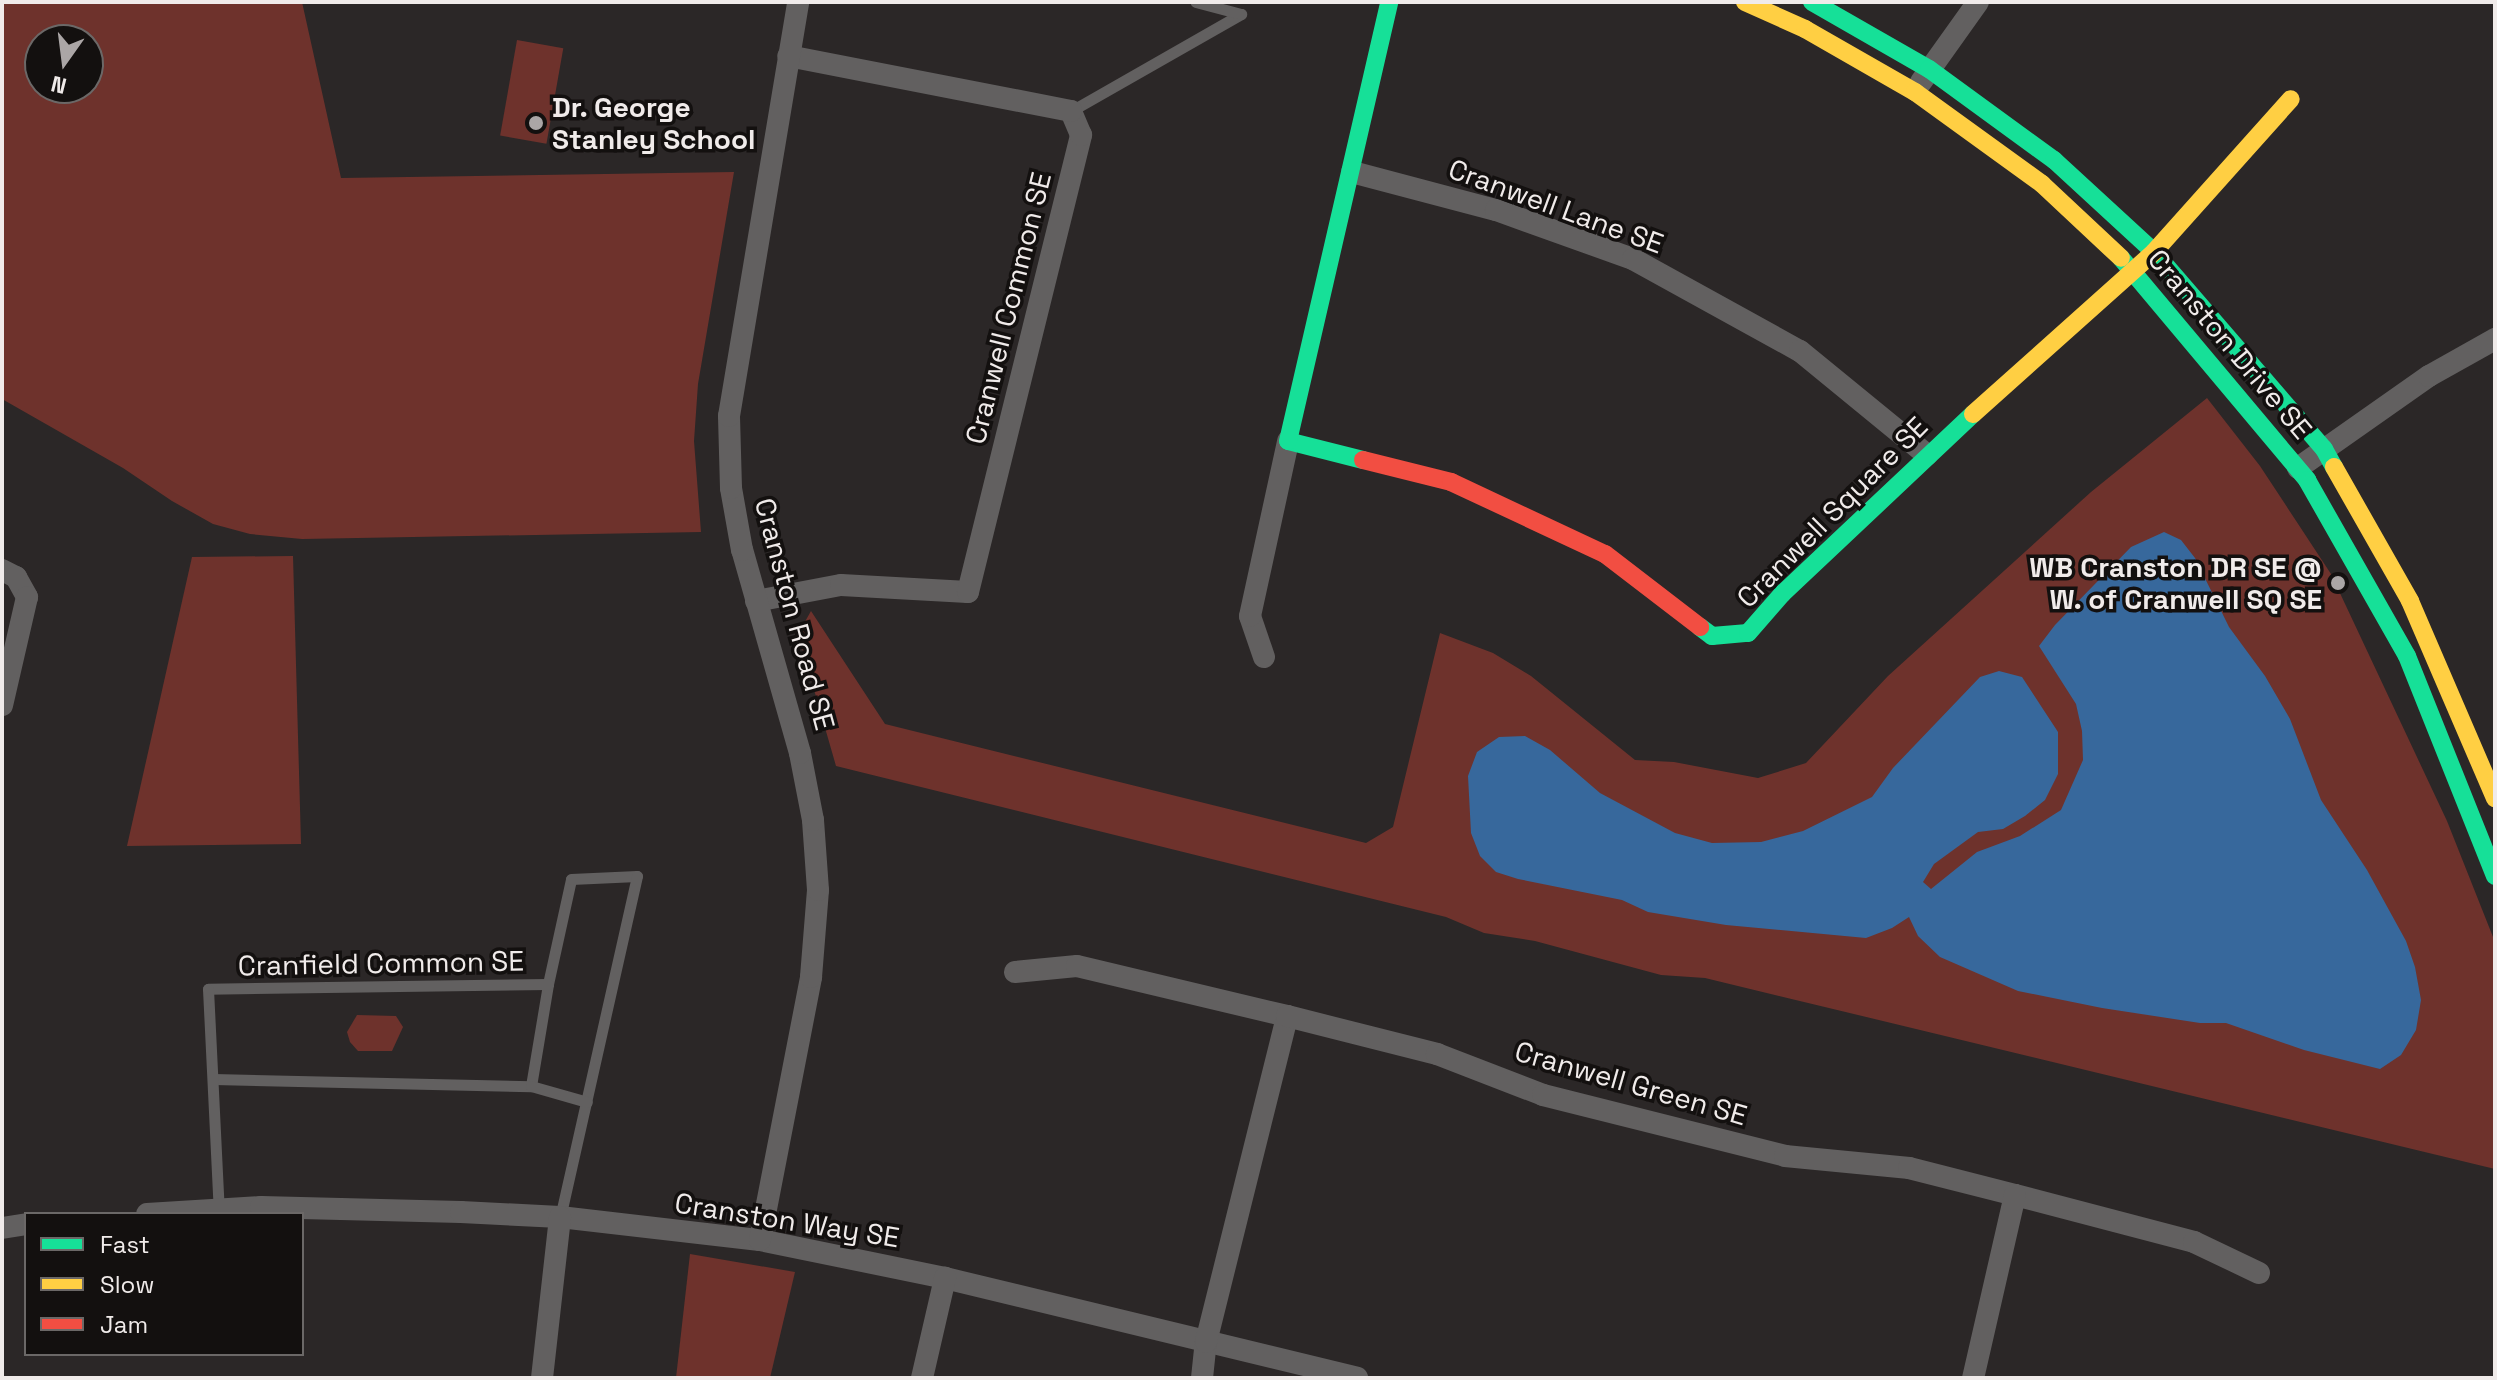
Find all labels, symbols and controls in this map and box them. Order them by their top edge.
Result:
north arrow [24,24,104,104]
text: N [48,70,69,101]
place label: Dr. George Stanley School [552,90,755,156]
marker: Dr. George Stanley School [527,114,545,132]
street label: Cranwell Lane SE [1444,152,1668,260]
street label: Cranwell Common SE [958,169,1058,447]
street label: Cranston Drive SE [2141,242,2319,446]
street label: Cranwell Square SE [1730,410,1934,614]
street label: Cranston Road SE [748,494,842,734]
place label: WB Cranston DR SE @ W. of Cranwell SQ SE [2029,550,2322,616]
marker: WB Cranston DR SE @ W. of Cranwell SQ SE [2329,574,2347,592]
street label: Cranfield Common SE [238,944,524,982]
street label: Cranwell Green SE [1511,1034,1751,1132]
street label: Cranston Way SE [672,1186,902,1254]
legend [24,1212,304,1356]
text: Fast [100,1229,150,1260]
text: Slow [100,1269,154,1300]
text: Jam [100,1309,148,1340]

